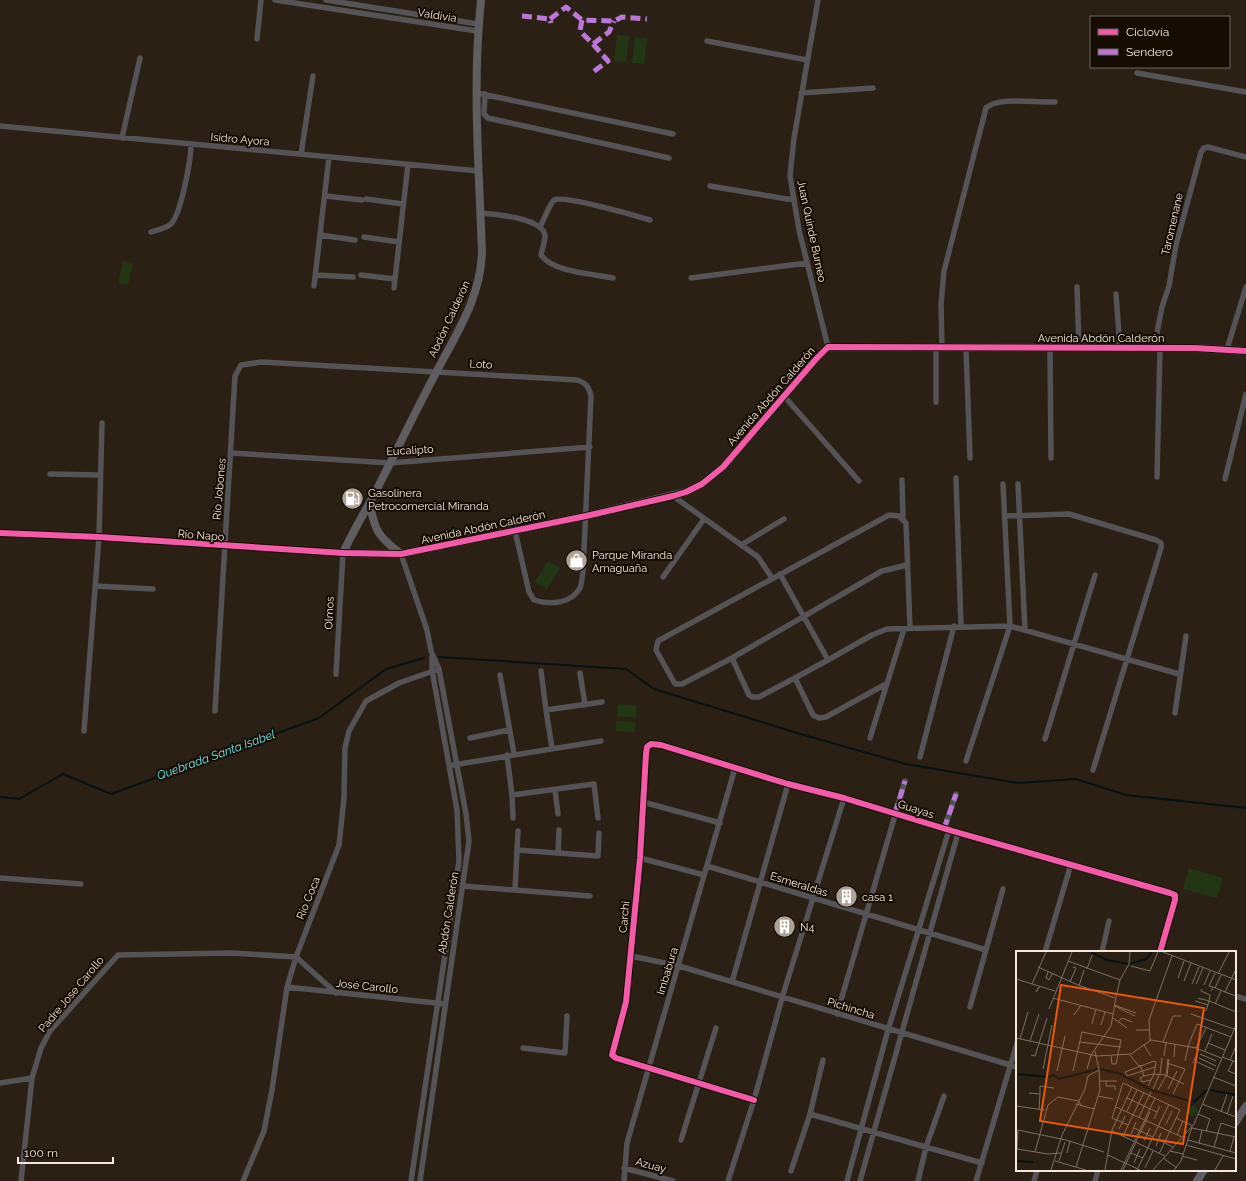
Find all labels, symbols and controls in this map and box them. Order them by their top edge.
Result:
street label: Valdivia [416,6,457,25]
legend [1090,16,1230,68]
text: Ciclovía [1126,25,1169,39]
text: Sendero [1126,45,1173,59]
street label: Isidro Ayora [210,130,270,149]
street label: Juan Quinde Burneo [794,179,829,284]
street label: Taromenane [1159,191,1186,257]
street label: Abdón Calderón [426,279,473,360]
street label: Avenida Abdón Calderón [1038,332,1164,345]
street label: Avenida Abdón Calderón [725,344,818,448]
street label: Loto [469,357,493,372]
street label: Eucalipto [386,443,434,458]
street label: Río Jobones [210,458,229,520]
fuel station icon: Gasolinera Petrocomercial Miranda [339,486,365,512]
place label: Gasolinera Petrocomercial Miranda [368,487,489,513]
street label: Avenida Abdón Calderón [420,508,546,547]
street label: Río Napo [177,527,225,544]
shop icon: Parque Miranda Amaguaña [564,548,590,574]
place label: Parque Miranda Amaguaña [592,549,672,575]
street label: Olmos [322,596,337,630]
water label: Quebrada Santa Isabel [155,727,277,783]
street label: Guayas [896,798,936,821]
street label: Esmeraldas [768,870,829,899]
street label: Abdón Calderón [436,871,461,955]
street label: Río Coca [294,875,323,921]
building icon: casa 1 [834,884,860,910]
place label: casa 1 [862,891,893,904]
street label: Carchi [617,900,632,934]
building icon: N4 [772,914,798,940]
place label: N4 [800,921,815,934]
street label: Imbabura [654,946,681,996]
inset map [1016,951,1236,1171]
street label: Padre Jose Carollo [36,953,107,1035]
street label: José Carollo [335,977,399,996]
street label: Pichincha [826,995,876,1022]
scale bar [18,1139,113,1165]
text: 100 m [24,1146,58,1160]
street label: Azuay [634,1155,668,1176]

